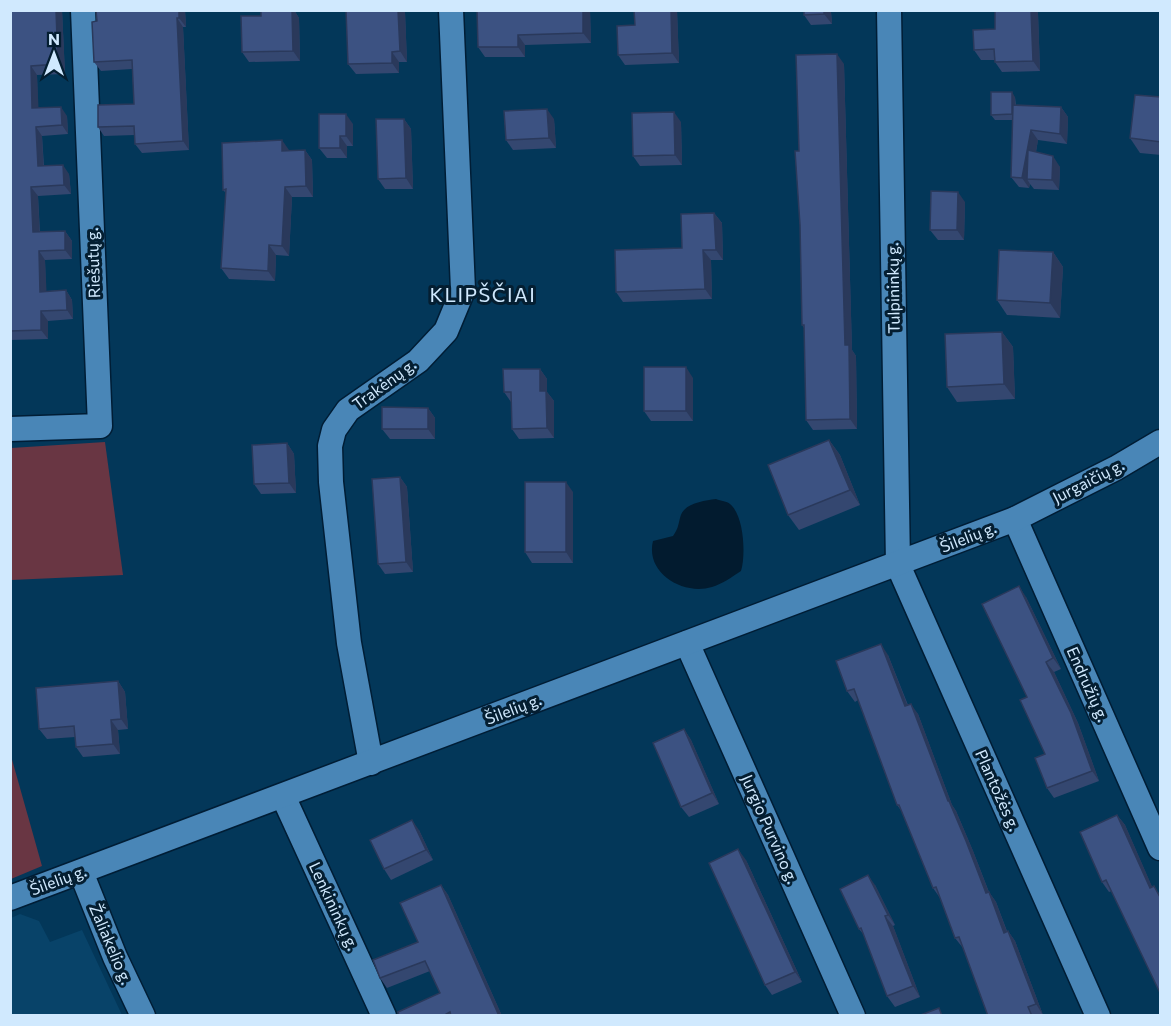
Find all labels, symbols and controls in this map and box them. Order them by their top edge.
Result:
north arrow [24,24,84,84]
text: N [48,29,60,48]
street label: Riešutų g. [82,227,103,299]
street label: Tulpininkų g. [882,242,903,334]
district label: KLIPŠČIAI [430,282,536,306]
street label: Trakėnų g. [348,354,419,413]
street label: Jurgaičių g. [1049,454,1127,507]
street label: Šilelių g. [937,517,999,556]
street label: Endružių g. [1064,644,1113,724]
street label: Šilelių g. [482,689,544,728]
street label: Plantožės g. [972,746,1025,833]
street label: Jurgio Purvino g. [738,771,803,886]
street label: Lenkininkų g. [306,859,363,953]
street label: Šilelių g. [27,861,89,898]
street label: Žaliakelio g. [86,901,137,987]

